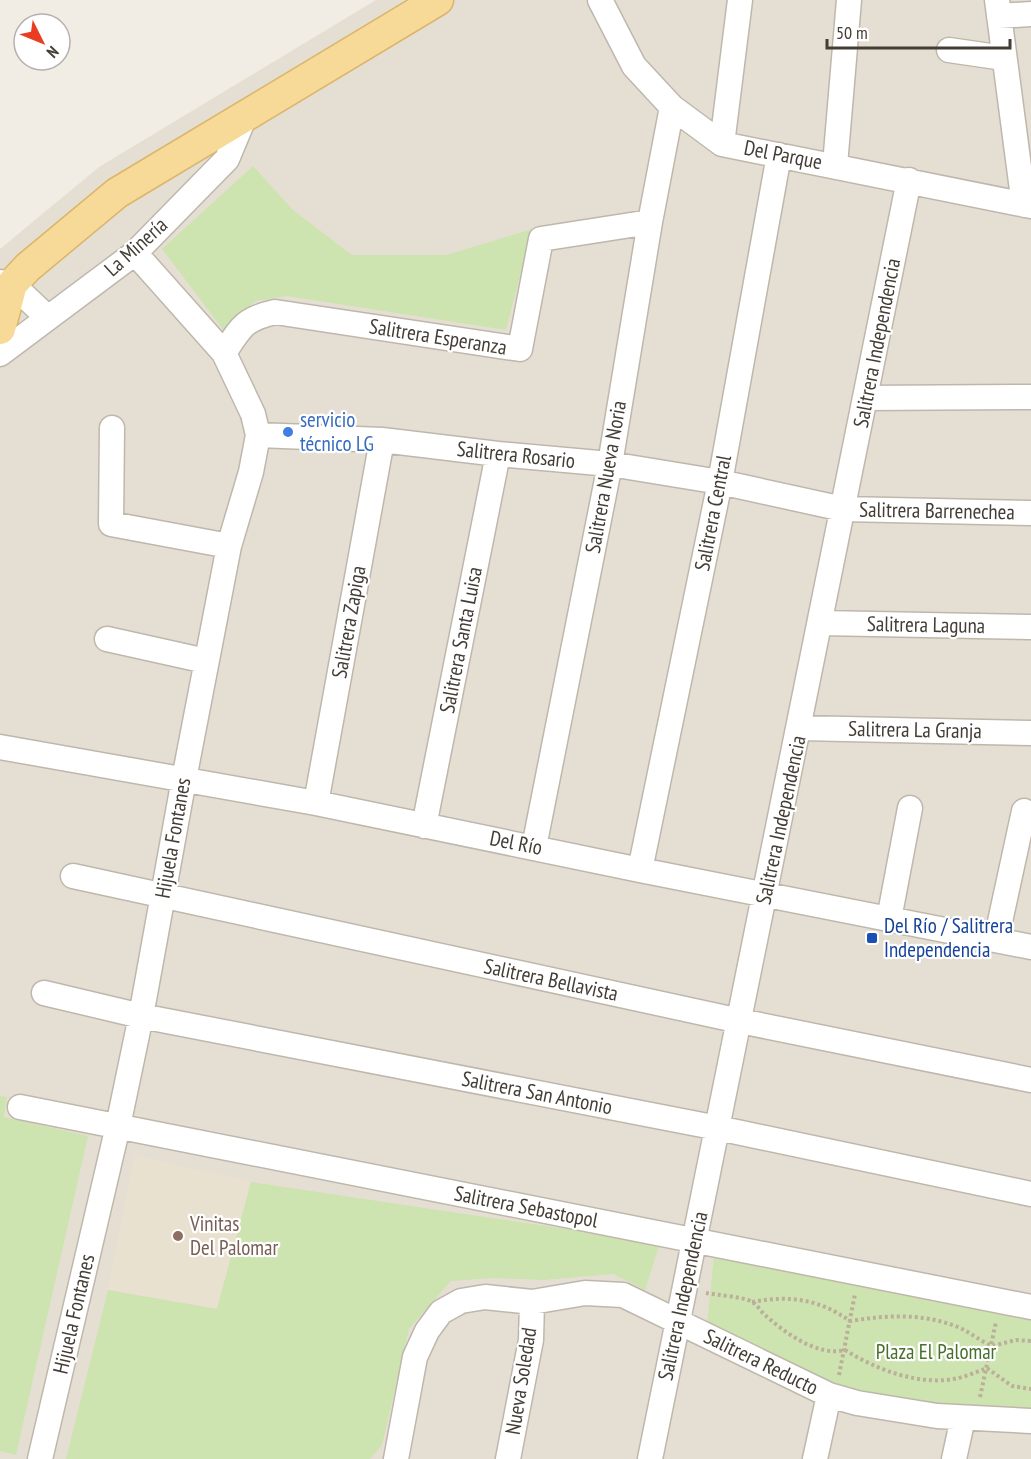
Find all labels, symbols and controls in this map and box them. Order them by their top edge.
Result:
north arrow [12,12,72,72]
scale bar [827,12,1010,50]
text: 50 m [836,21,868,44]
text: N [43,42,63,62]
street label: Del Parque [742,134,824,175]
street label: La Minería [98,211,173,282]
street label: Salitrera Independencia [847,256,906,430]
street label: Salitrera Esperanza [367,312,509,361]
street label: Salitrera Nueva Noria [579,399,632,555]
place label: servicio técnico LG [300,406,374,457]
marker: servicio técnico LG [281,425,295,439]
street label: Salitrera Rosario [456,435,577,474]
street label: Salitrera Central [688,453,737,573]
street label: Salitrera Barrenechea [859,496,1015,525]
street label: Salitrera Zapiga [325,564,372,680]
street label: Salitrera Santa Luisa [433,564,488,715]
street label: Salitrera Laguna [867,610,985,639]
street label: Salitrera La Granja [848,715,982,744]
street label: Salitrera Independencia [749,733,812,907]
street label: Hijuela Fontanes [149,775,196,900]
street label: Del Río [488,824,545,861]
place label: Del Río / Salitrera Independencia [884,912,1013,963]
marker: Del Río / Salitrera Independencia [865,931,879,945]
street label: Salitrera Bellavista [482,952,621,1007]
street label: Salitrera San Antonio [460,1065,615,1120]
street label: Salitrera Sebastopol [452,1179,600,1234]
street label: Salitrera Independencia [651,1209,714,1383]
place label: Vinitas Del Palomar [189,1210,278,1261]
marker: Vinitas Del Palomar [171,1229,185,1243]
street label: Hijuela Fontanes [47,1251,100,1376]
street label: Salitrera Reducto [700,1322,823,1401]
street label: Nueva Soledad [499,1325,542,1436]
park label: Plaza El Palomar [876,1338,997,1365]

